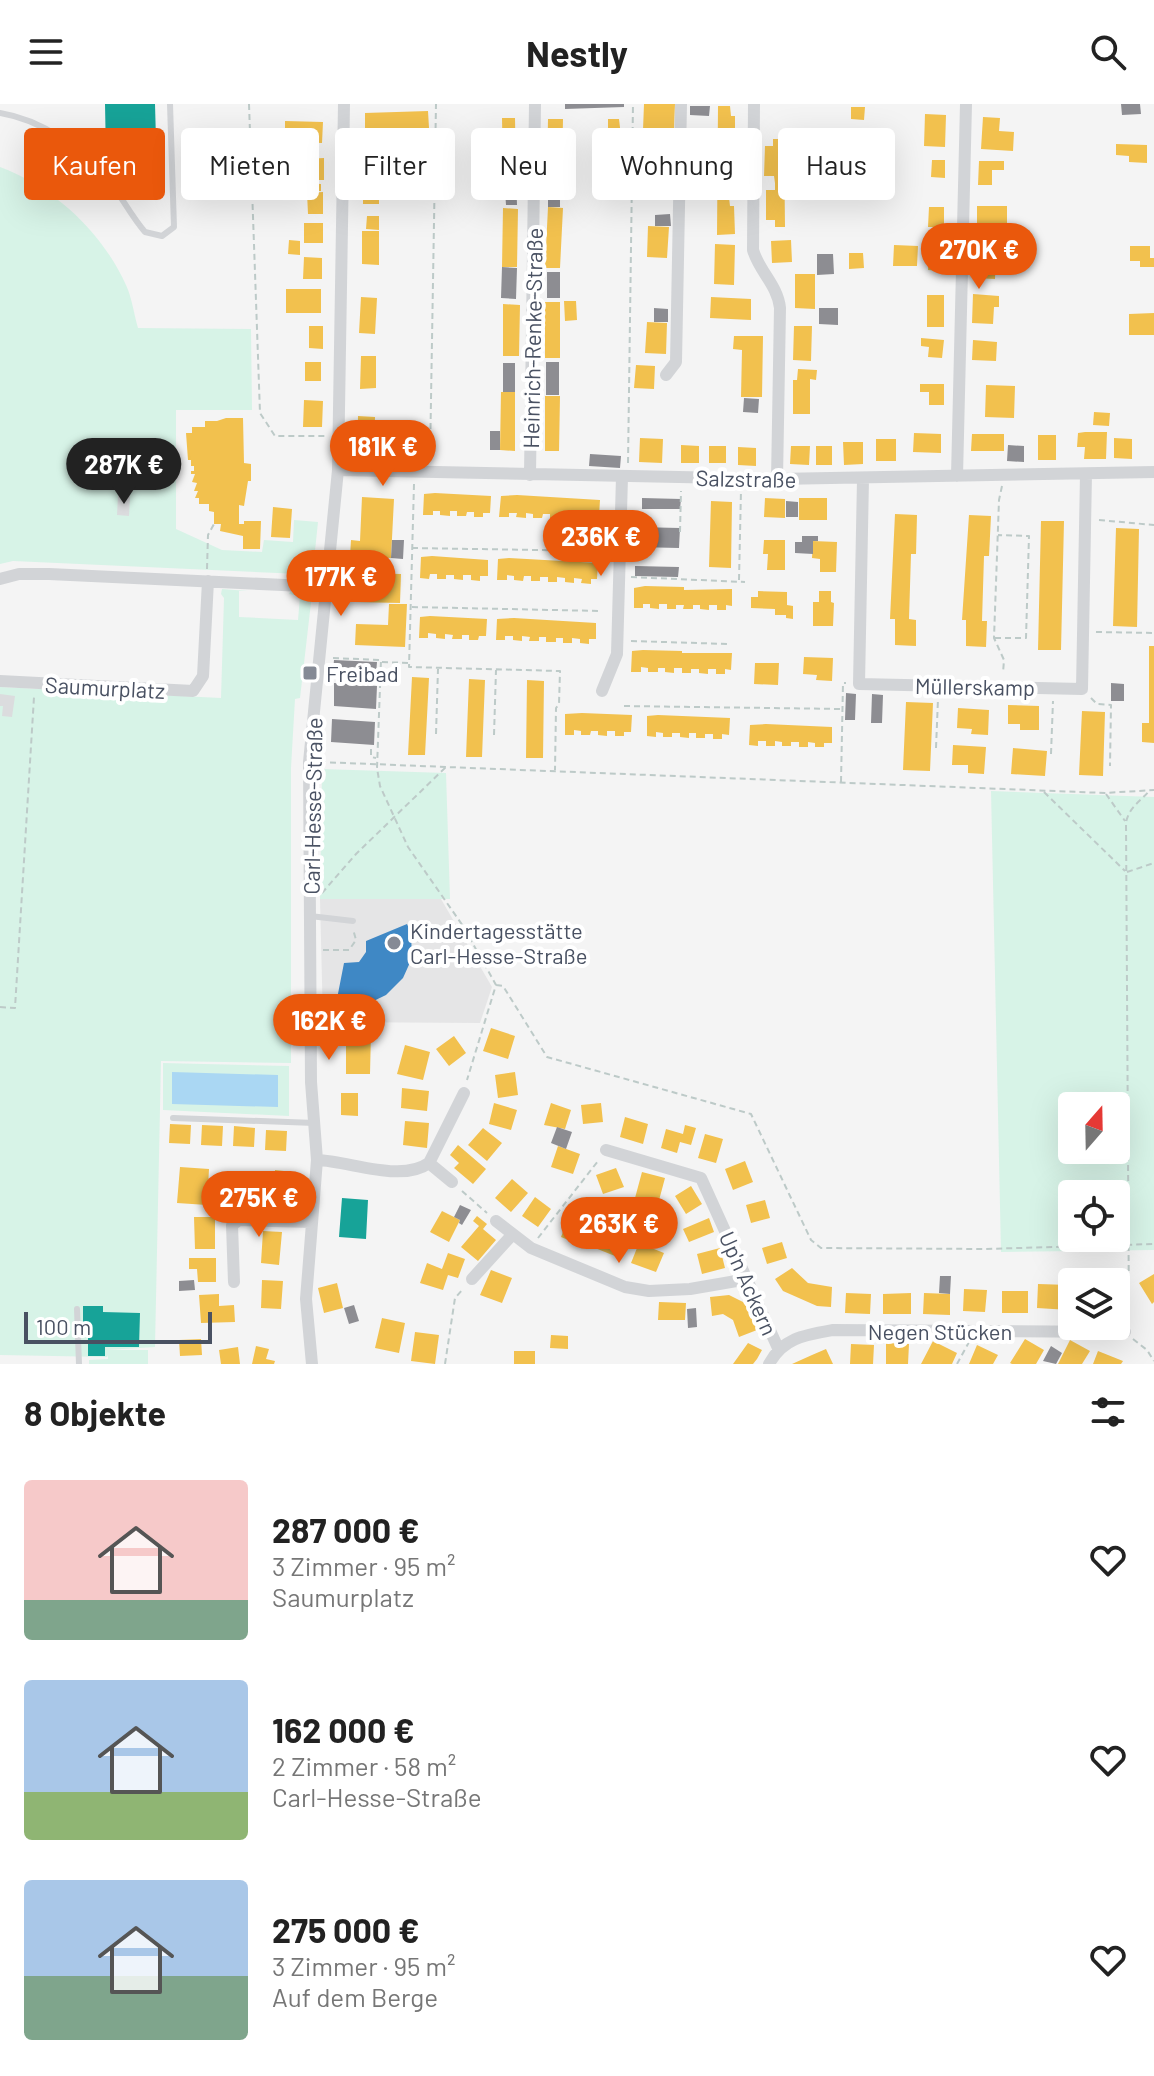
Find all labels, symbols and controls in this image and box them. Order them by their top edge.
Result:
icon: menu [24,30,68,74]
icon: search [1086,30,1130,74]
text: Nestly [526,31,628,74]
chip: Kaufen [24,128,165,200]
chip: Mieten [181,128,319,200]
chip: Filter [335,128,455,200]
chip: Neu [471,128,576,200]
chip: Wohnung [592,128,762,200]
chip: Haus [778,128,895,200]
pin: 270K € [914,223,1044,291]
street label: Heinrich-Renke-Straße [517,227,547,449]
text: 270K € [939,233,1019,264]
pin: 181K € [318,420,448,488]
text: 181K € [348,430,418,461]
pin: 287K € [59,438,189,506]
text: 287K € [84,448,164,479]
street label: Salzstraße [695,464,797,492]
pin: 236K € [536,510,666,578]
text: 236K € [561,520,641,551]
pin: 177K € [276,550,406,618]
text: 177K € [305,560,377,591]
place label: Freibad [326,660,399,686]
marker: Freibad [301,664,319,682]
street label: Saumurplatz [44,671,166,703]
street label: Müllerskamp [915,672,1035,700]
street label: Carl-Hesse-Straße [297,717,327,895]
place label: Kindertagesstätte Carl-Hesse-Straße [410,917,587,968]
marker: Kindertagesstätte Carl-Hesse-Straße [385,934,403,952]
pin: 162K € [264,994,394,1062]
text: 162K € [291,1004,367,1035]
north arrow [1058,1092,1130,1164]
map controls [1058,1092,1130,1340]
pin: 275K € [194,1171,324,1239]
button: locate [1058,1180,1130,1252]
text: 275K € [219,1181,299,1212]
pin: 263K € [554,1197,684,1265]
text: 263K € [579,1207,659,1238]
street label: Up'n Ackern [715,1227,783,1339]
button: layers [1058,1268,1130,1340]
scale bar [24,1308,212,1344]
text: 100 m [36,1313,91,1339]
street label: Negen Stücken [868,1318,1012,1344]
icon: filters [1086,1390,1130,1434]
text: 8 Objekte [24,1392,166,1433]
text: 287 000 € [272,1509,420,1550]
icon: home [88,1512,184,1608]
icon: heart [1086,1538,1130,1582]
text: 3 Zimmer · 95 m² [272,1550,456,1581]
text: Saumurplatz [272,1581,414,1612]
text: 162 000 € [272,1709,415,1750]
icon: home [88,1712,184,1808]
icon: heart [1086,1738,1130,1782]
text: 2 Zimmer · 58 m² [272,1750,456,1781]
text: Carl-Hesse-Straße [272,1781,482,1812]
text: 275 000 € [272,1909,420,1950]
icon: home [88,1912,184,2008]
icon: heart [1086,1938,1130,1982]
text: 3 Zimmer · 95 m² [272,1950,456,1981]
text: Auf dem Berge [272,1981,438,2012]

